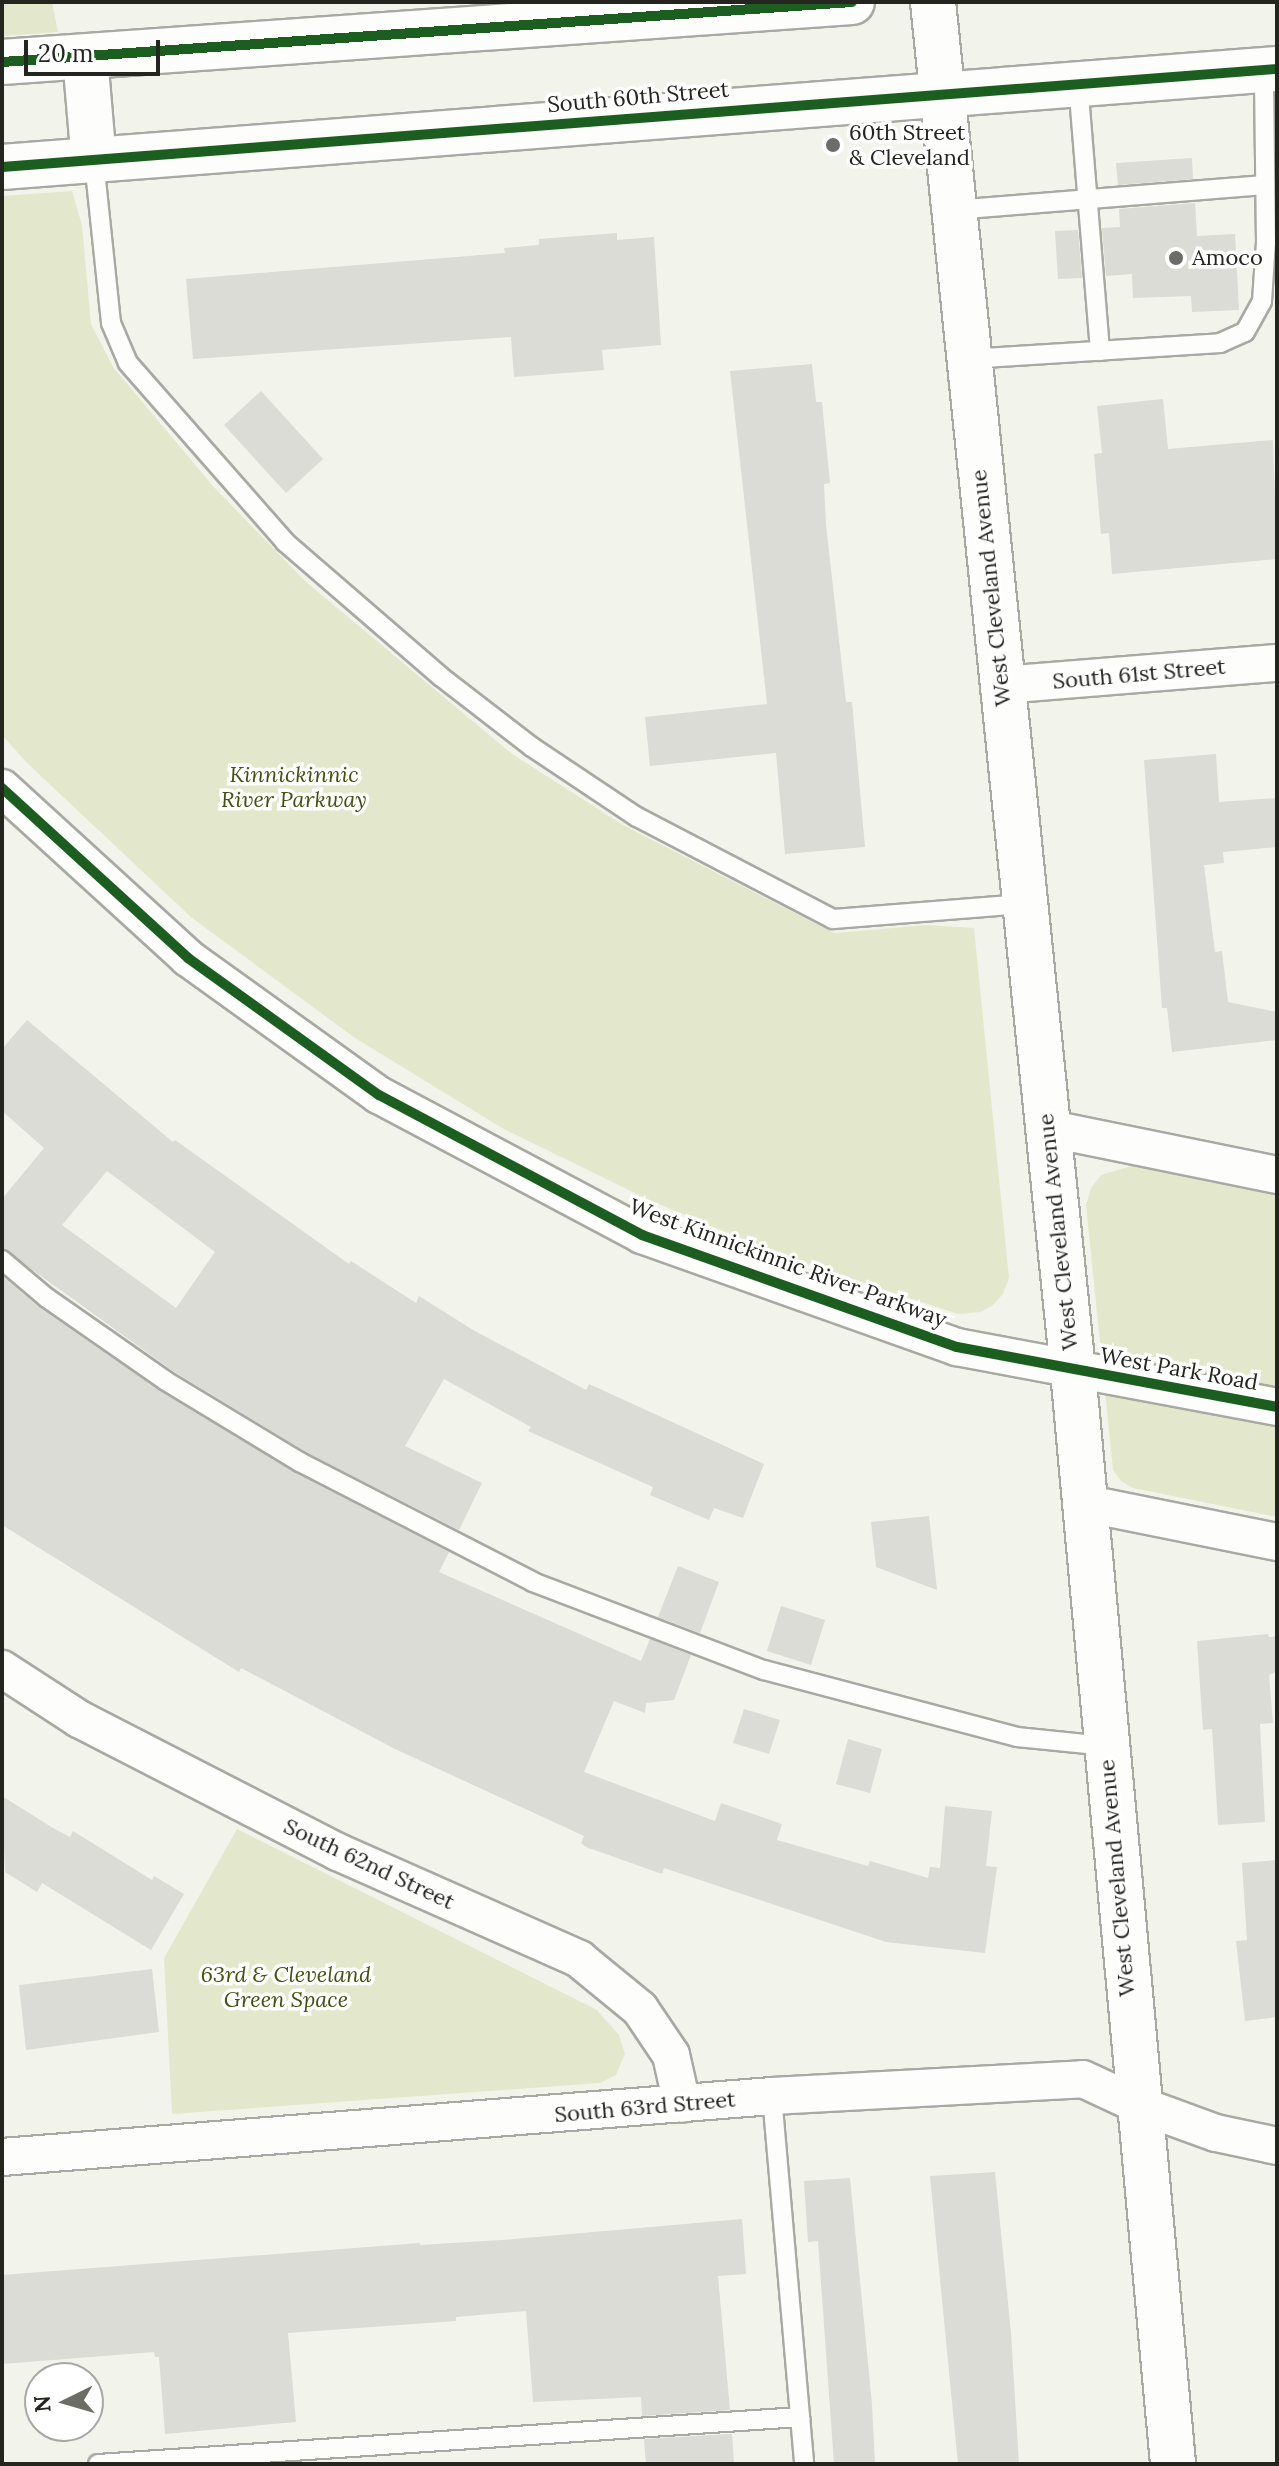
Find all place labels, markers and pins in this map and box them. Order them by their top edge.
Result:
place label: 60th Street & Cleveland [849,119,970,170]
marker: 60th Street & Cleveland [824,136,842,154]
place label: Amoco [1192,245,1263,271]
marker: Amoco [1167,249,1185,267]

